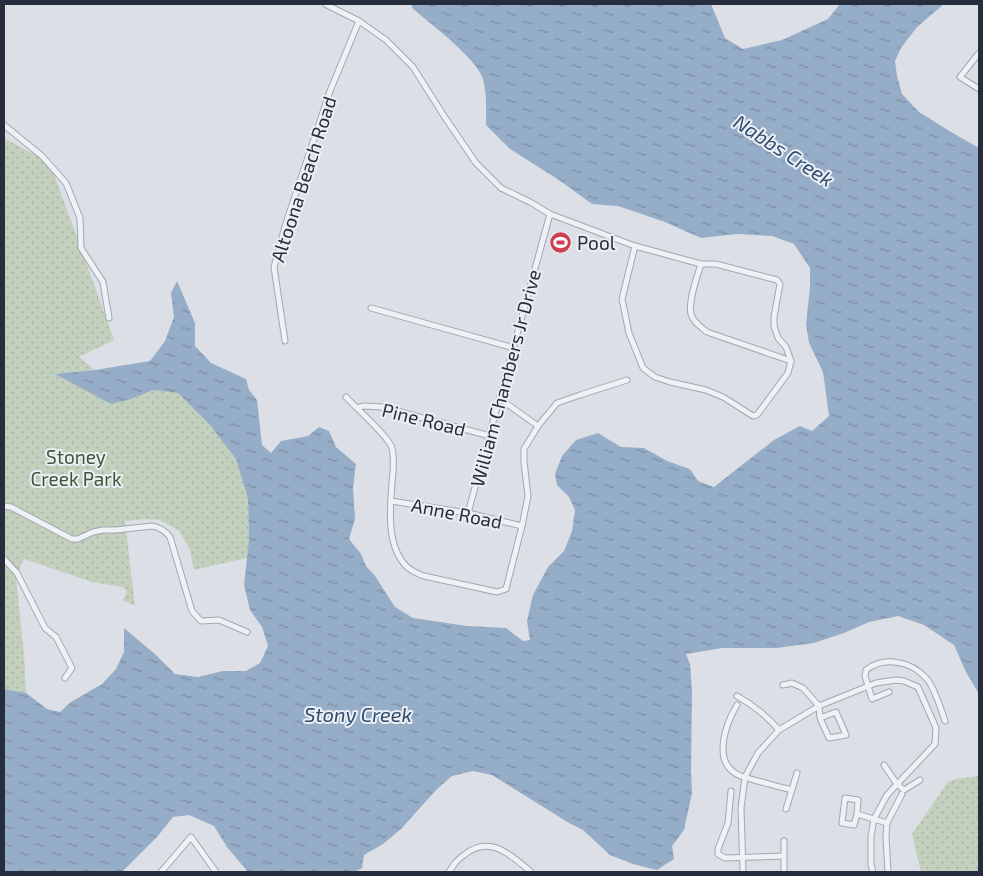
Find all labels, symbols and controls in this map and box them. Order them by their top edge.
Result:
street label: Altoona Beach Road [265,93,341,265]
water label: Nabbs Creek [730,109,838,191]
sports icon: Pool [549,230,573,254]
place label: Pool [577,231,616,254]
street label: William Chambers Jr Drive [465,267,545,489]
street label: Pine Road [380,398,468,440]
park label: Stoney Creek Park [30,445,122,490]
street label: Anne Road [410,493,504,533]
water label: Stony Creek [304,702,412,727]

